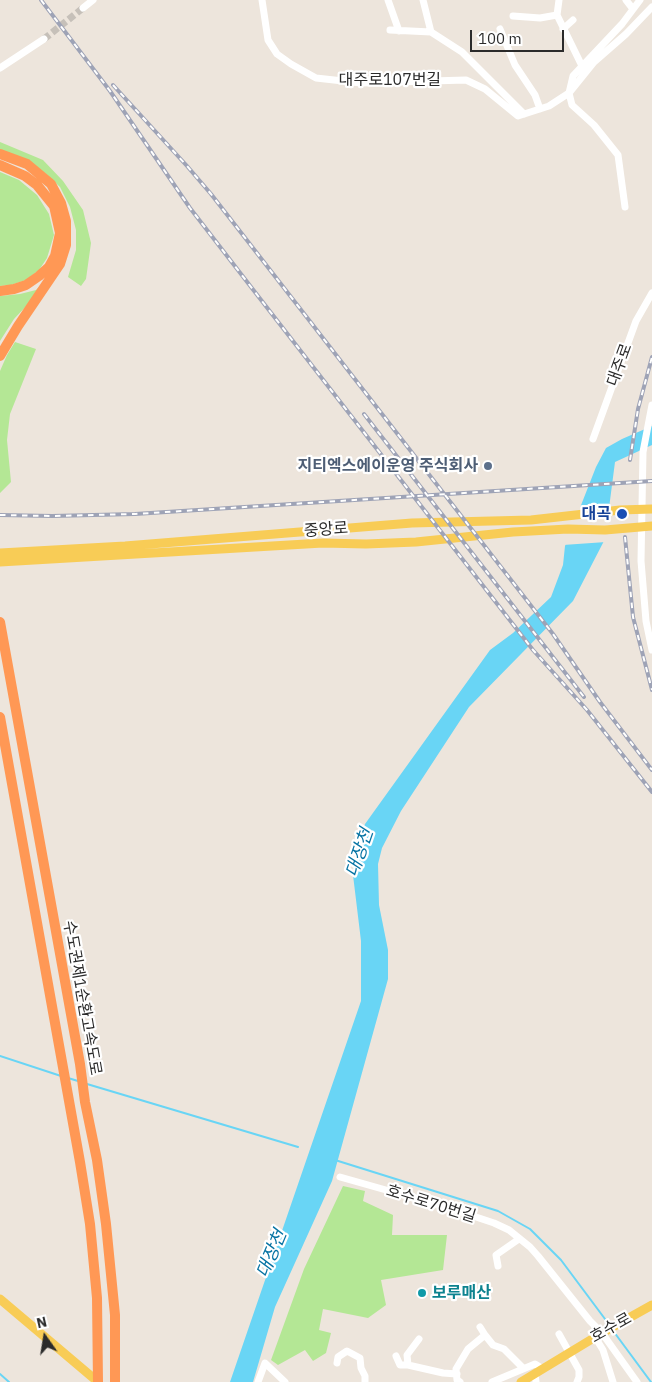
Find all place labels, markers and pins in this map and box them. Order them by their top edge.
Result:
place label: 지티엑스에이운영 주식회사 [298,456,478,476]
marker: 지티엑스에이운영 주식회사 [482,460,494,472]
place label: 대곡 [582,504,611,524]
marker: 대곡 [615,507,629,521]
place label: 보루매산 [432,1283,491,1303]
marker: 보루매산 [416,1287,428,1299]

